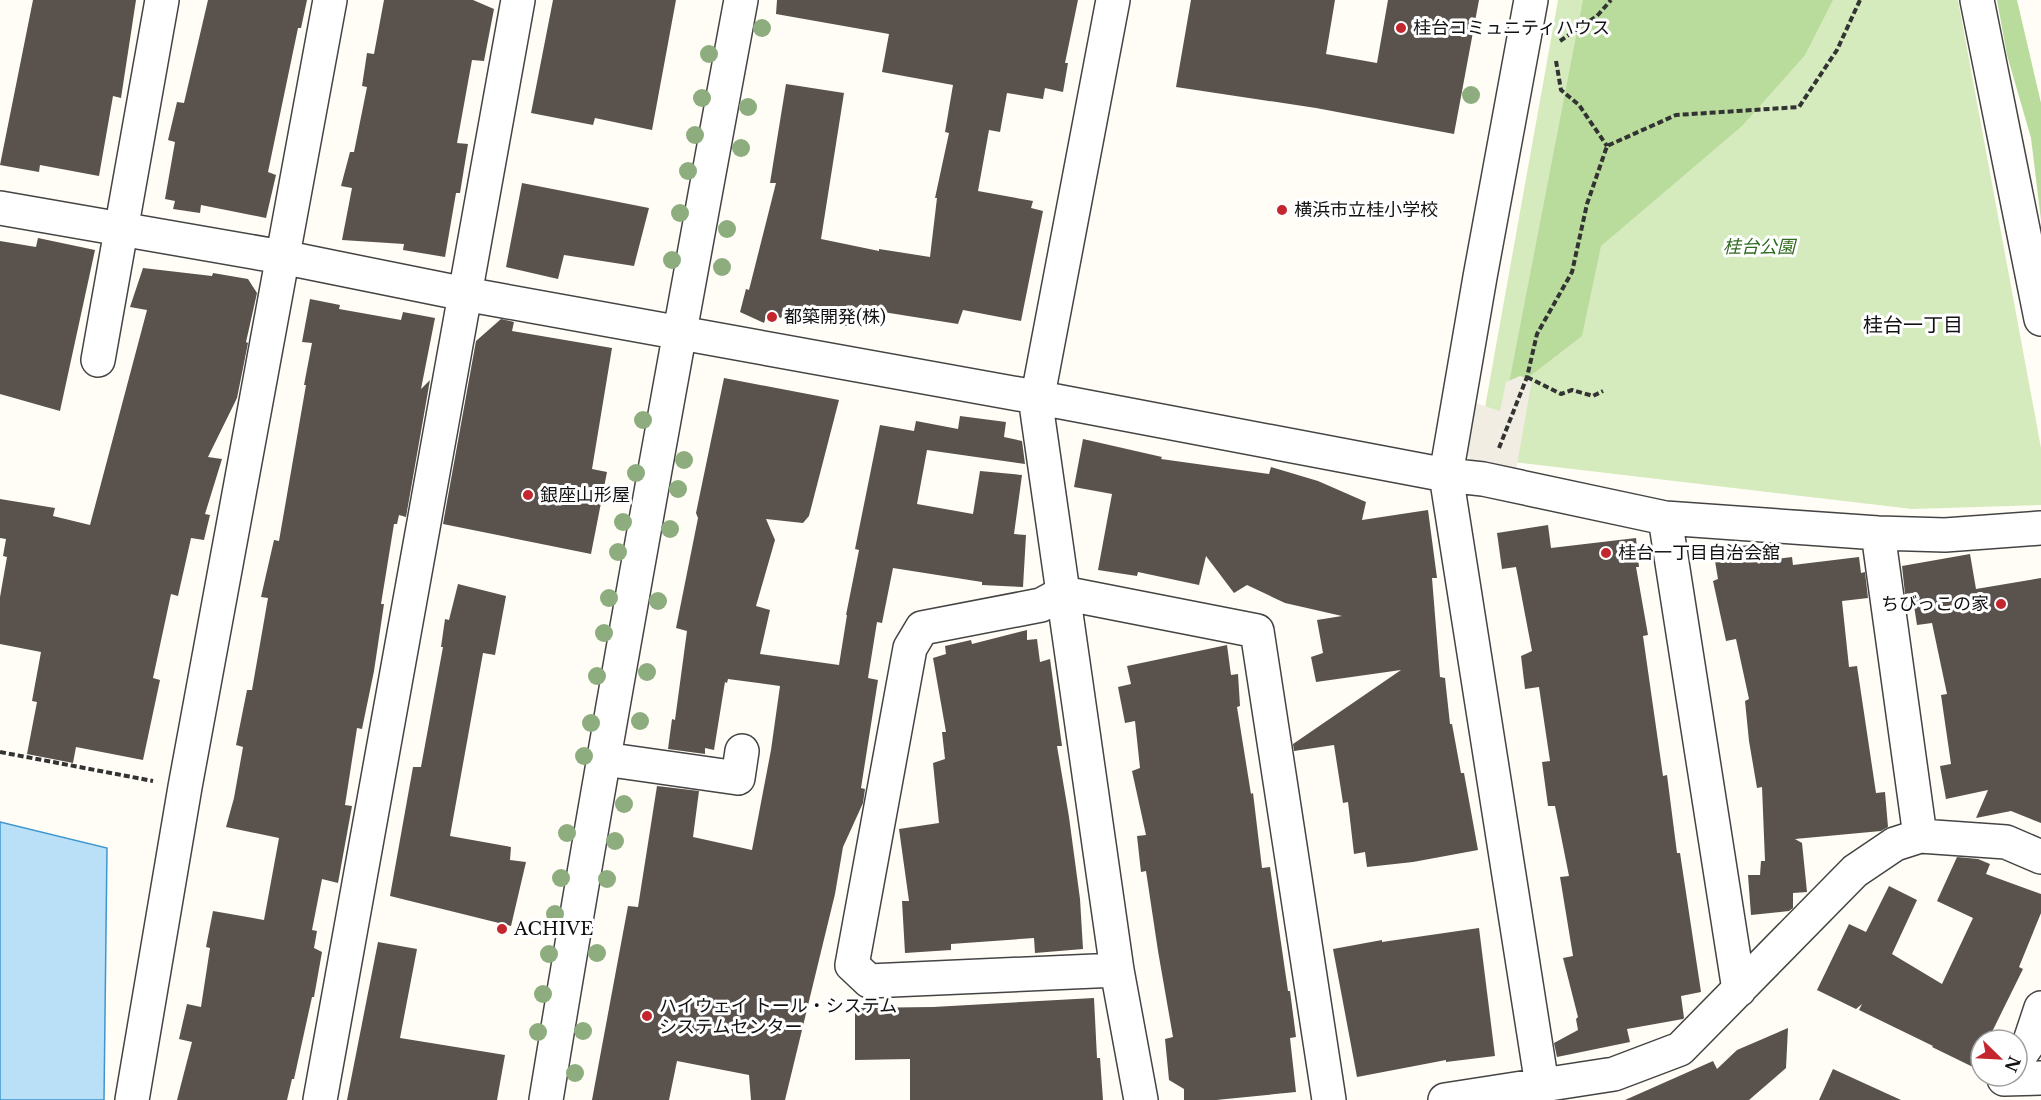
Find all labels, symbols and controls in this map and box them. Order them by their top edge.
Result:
place label: 桂台コミュニティハウス [1413,17,1610,39]
marker: 桂台コミュニティハウス [1394,21,1408,35]
place label: 横浜市立桂小学校 [1294,199,1438,221]
marker: 横浜市立桂小学校 [1275,203,1289,217]
park label: 桂台公園 [1723,236,1798,258]
place label: 都築開発(株) [784,306,886,328]
marker: 都築開発(株) [765,310,779,324]
district label: 桂台一丁目 [1863,313,1963,337]
place label: 銀座山形屋 [540,484,630,506]
marker: 銀座山形屋 [521,488,535,502]
place label: 桂台一丁目自治会舘 [1618,542,1780,564]
marker: 桂台一丁目自治会舘 [1599,546,1613,560]
place label: ちびっこの家 [1881,593,1989,615]
marker: ちびっこの家 [1994,597,2008,611]
place label: ACHIVE [513,918,593,940]
marker: ACHIVE [495,922,509,936]
place label: ハイウェイ トール・システム システムセンター [659,995,897,1038]
marker: ハイウェイ トール・システム システムセンター [640,1009,654,1023]
north arrow [1969,1028,2029,1088]
text: N [2001,1053,2025,1075]

